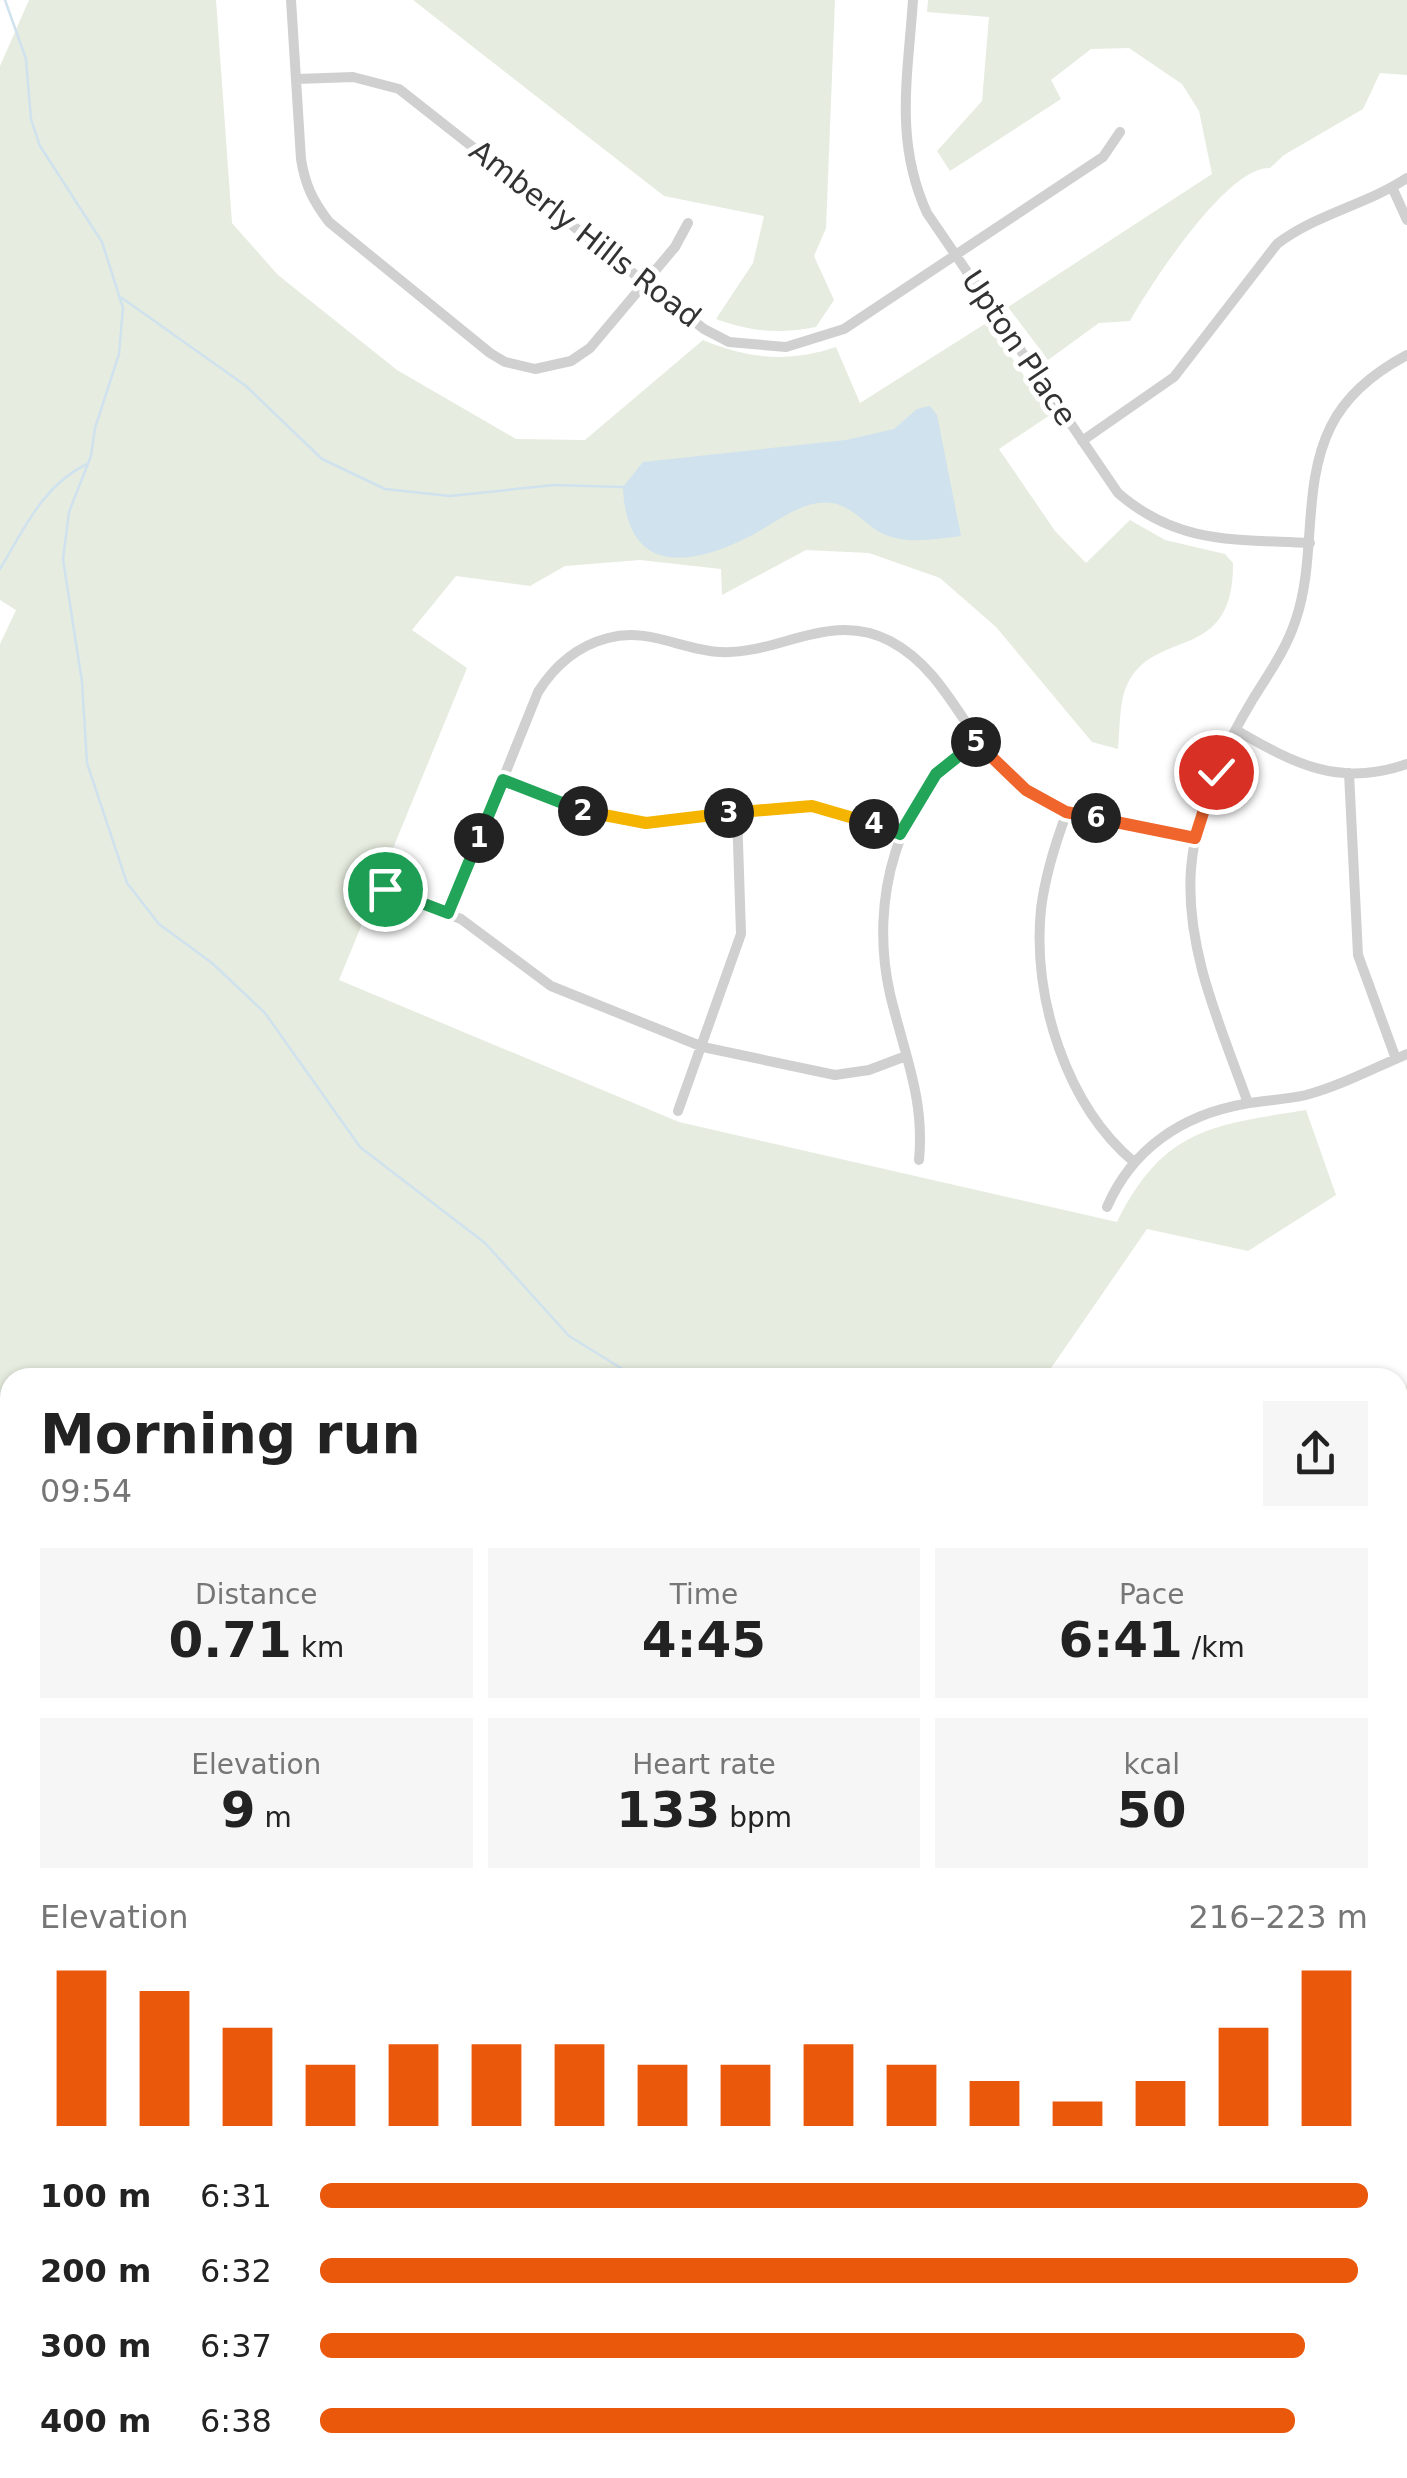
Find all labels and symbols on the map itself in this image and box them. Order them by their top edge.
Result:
street label: Amberly Hills Road [463,133,708,335]
street label: Upton Place [955,264,1084,432]
pin: 5 [951,717,1001,767]
pin [1174,730,1259,815]
pin: 2 [558,786,608,836]
pin: 3 [704,788,754,838]
pin: 6 [1071,793,1121,843]
pin: 4 [849,799,899,849]
pin: 1 [454,813,504,863]
pin [343,847,428,932]

